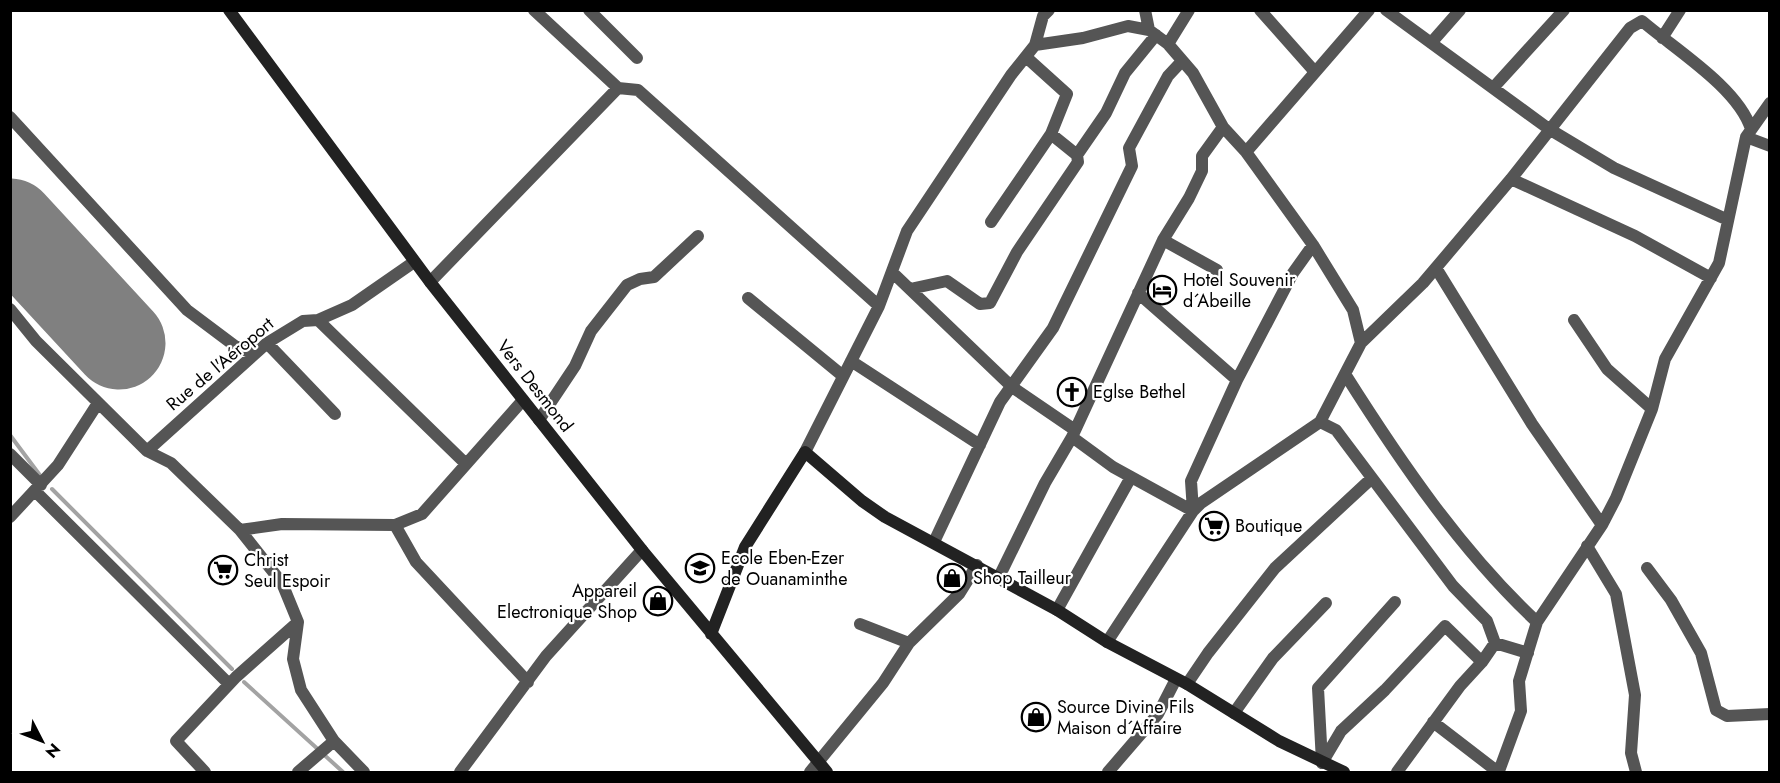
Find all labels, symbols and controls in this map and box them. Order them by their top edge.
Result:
place label: Hotel Souvenir d´Abeille [1183,267,1296,314]
hotel icon: Hotel Souvenir d´Abeille [1146,274,1178,306]
street label: Rue de l'Aéroport [161,311,280,417]
street label: Vers Desmond [491,334,579,438]
church icon: Eglse Bethel [1056,376,1088,408]
place label: Eglse Bethel [1093,379,1186,405]
supermarket icon: Boutique [1198,510,1230,542]
place label: Boutique [1235,513,1302,539]
place label: Ecole Eben-Ezer de Ouanaminthe [721,545,848,592]
place label: Christ Seul Espoir [244,547,331,594]
school or university icon: Ecole Eben-Ezer de Ouanaminthe [684,552,716,584]
supermarket icon: Christ Seul Espoir [207,554,239,586]
shop icon: Shop Tailleur [936,562,968,594]
place label: Shop Tailleur [973,565,1072,591]
place label: Appareil Electronique Shop [497,578,637,625]
shop icon: Appareil Electronique Shop [642,585,674,617]
place label: Source Divine Fils Maison d´Affaire [1057,694,1194,741]
shop icon: Source Divine Fils Maison d´Affaire [1020,701,1052,733]
north arrow [12,711,72,771]
text: N [40,738,66,763]

